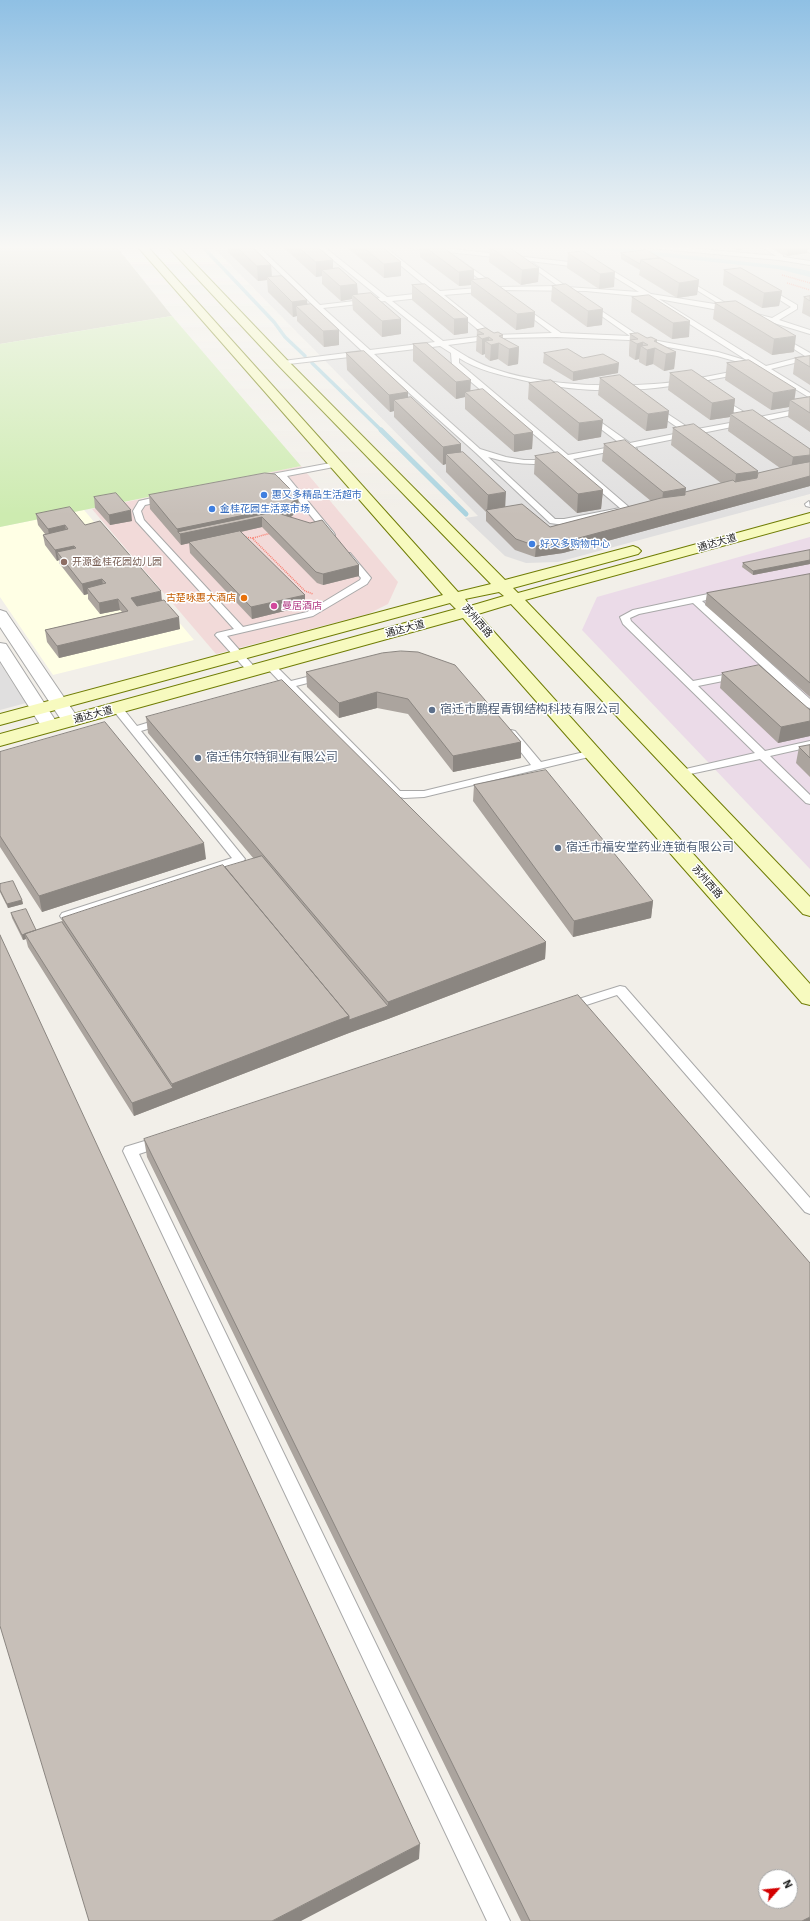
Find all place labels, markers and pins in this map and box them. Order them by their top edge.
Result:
place label: 惠又多精品生活超市 [272,489,362,501]
marker: 惠又多精品生活超市 [259,490,269,500]
place label: 金桂花园生活菜市场 [220,503,310,515]
marker: 金桂花园生活菜市场 [207,504,217,514]
place label: 好又多购物中心 [540,538,610,550]
marker: 好又多购物中心 [527,539,537,549]
place label: 开源金桂花园幼儿园 [72,556,162,568]
marker: 开源金桂花园幼儿园 [59,557,69,567]
place label: 古楚咏惠大酒店 [166,592,236,604]
marker: 古楚咏惠大酒店 [239,593,249,603]
place label: 曼居酒店 [282,600,322,612]
marker: 曼居酒店 [269,601,279,611]
place label: 宿迁市鹏程青钢结构科技有限公司 [440,703,620,717]
marker: 宿迁市鹏程青钢结构科技有限公司 [427,705,437,715]
place label: 宿迁伟尔特铜业有限公司 [206,751,338,765]
marker: 宿迁伟尔特铜业有限公司 [193,753,203,763]
place label: 宿迁市福安堂药业连锁有限公司 [566,841,734,855]
marker: 宿迁市福安堂药业连锁有限公司 [553,843,563,853]

